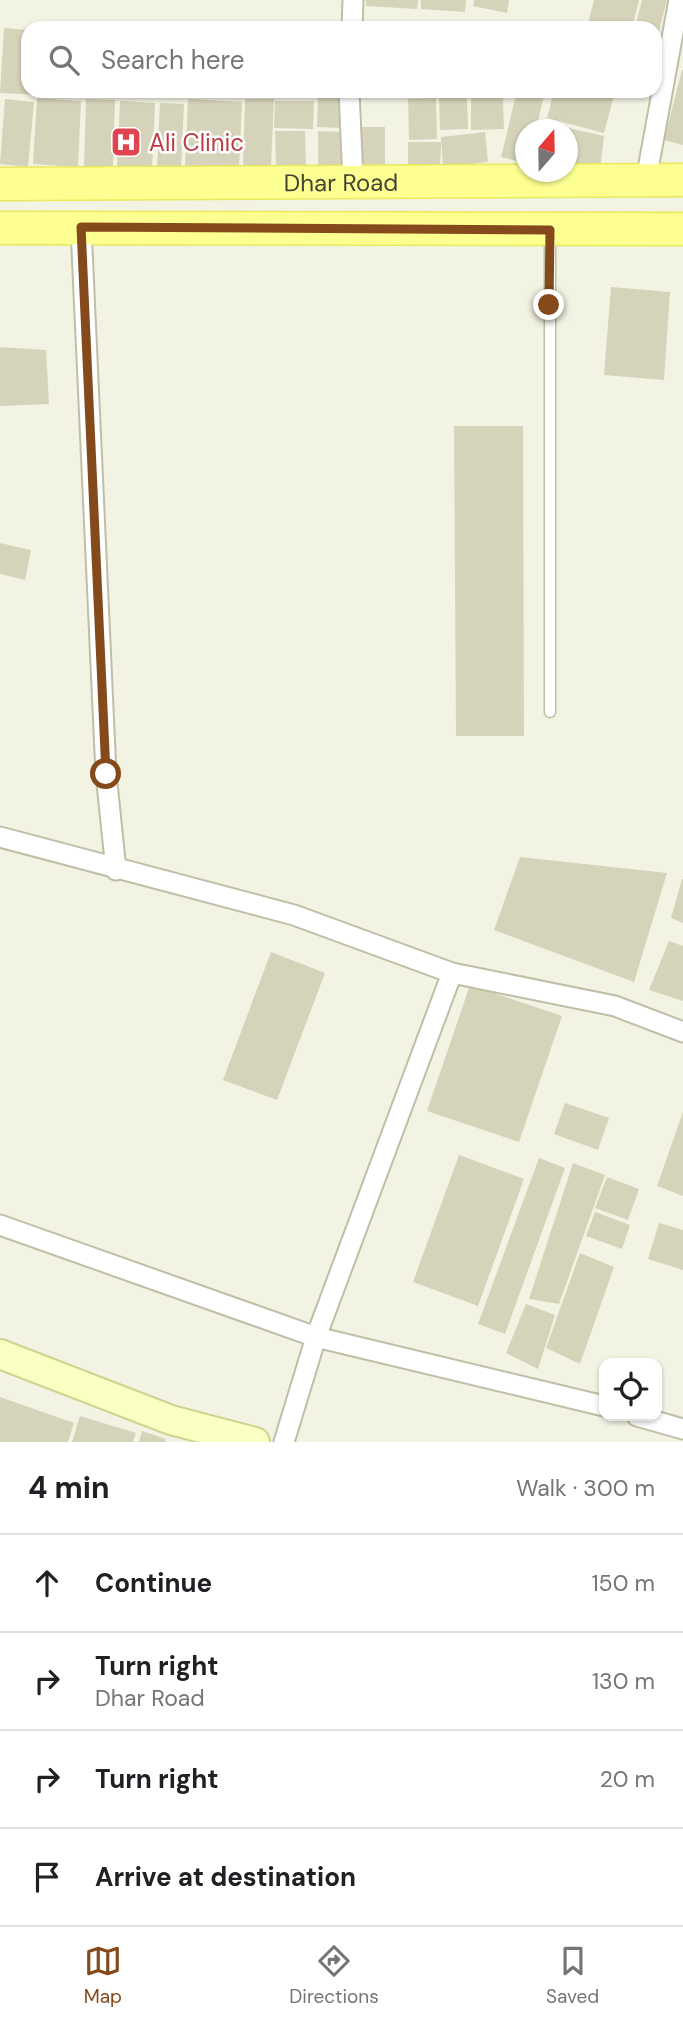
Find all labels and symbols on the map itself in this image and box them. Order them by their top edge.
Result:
north arrow [515,119,578,182]
hospital icon: Ali Clinic [109,125,143,159]
place label: Ali Clinic [149,127,244,158]
street label: Dhar Road [284,166,398,198]
route end [533,289,564,320]
route start [90,758,121,789]

